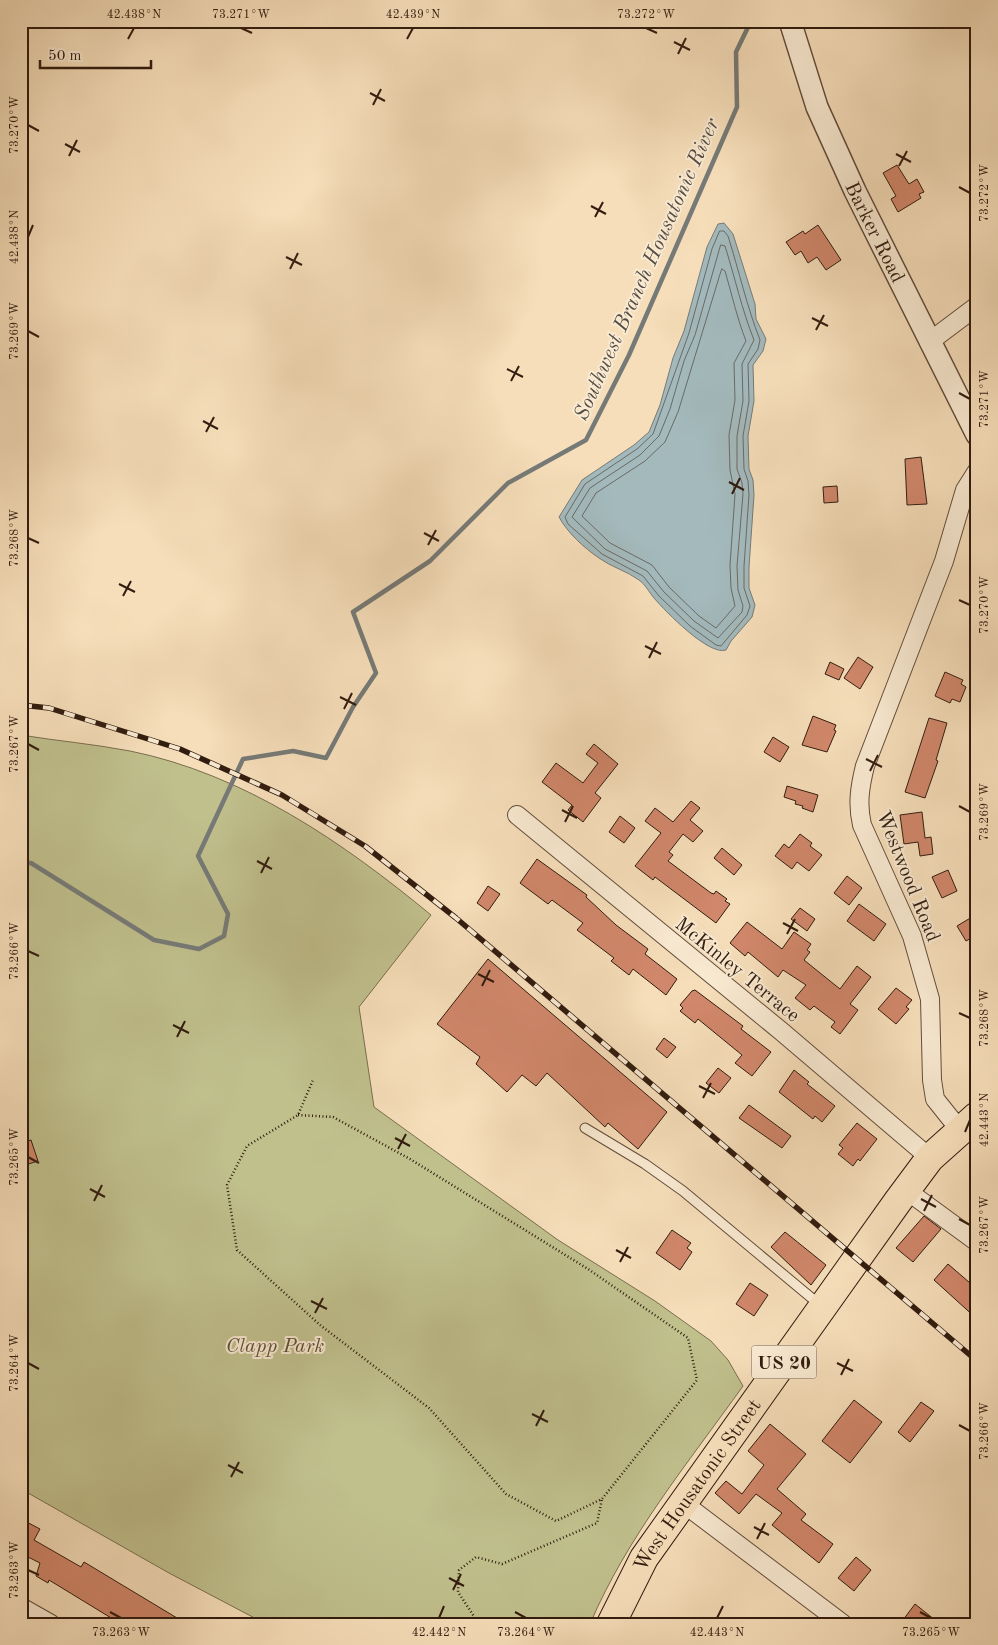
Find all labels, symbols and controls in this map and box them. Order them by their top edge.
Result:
text: 42.438°N [107,9,161,21]
text: 73.271°W [212,9,270,21]
text: 42.439°N [386,9,440,21]
text: 73.272°W [617,9,675,21]
scale bar [40,38,151,70]
text: 50 m [48,49,82,64]
text: 73.270°W [9,96,21,154]
water label: Southwest Branch Housatonic River [571,115,724,424]
text: 73.272°W [979,164,991,222]
street label: Barker Road [840,179,907,286]
text: 42.438°N [9,210,21,264]
text: 73.269°W [9,302,21,360]
text: 73.271°W [979,370,991,428]
text: 73.268°W [9,509,21,567]
text: 73.270°W [979,576,991,634]
text: 73.267°W [9,715,21,773]
text: 73.269°W [979,783,991,841]
street label: Westwood Road [872,808,943,945]
street label: McKinley Terrace [671,914,803,1027]
text: 73.266°W [9,922,21,980]
text: 73.268°W [979,989,991,1047]
text: 42.443°N [979,1093,991,1147]
text: 73.265°W [8,1128,21,1186]
text: 73.267°W [979,1196,991,1254]
text: 73.264°W [9,1334,21,1392]
park label: Clapp Park [226,1337,324,1357]
road number: US 20 [752,1345,816,1378]
street label: West Housatonic Street [631,1396,766,1575]
text: 73.266°W [979,1402,991,1460]
text: 73.263°W [9,1541,21,1599]
text: 73.265°W [902,1626,960,1639]
text: 73.263°W [92,1627,150,1639]
text: 42.442°N [412,1627,466,1639]
text: 73.264°W [497,1627,555,1639]
text: 42.443°N [690,1627,744,1639]

